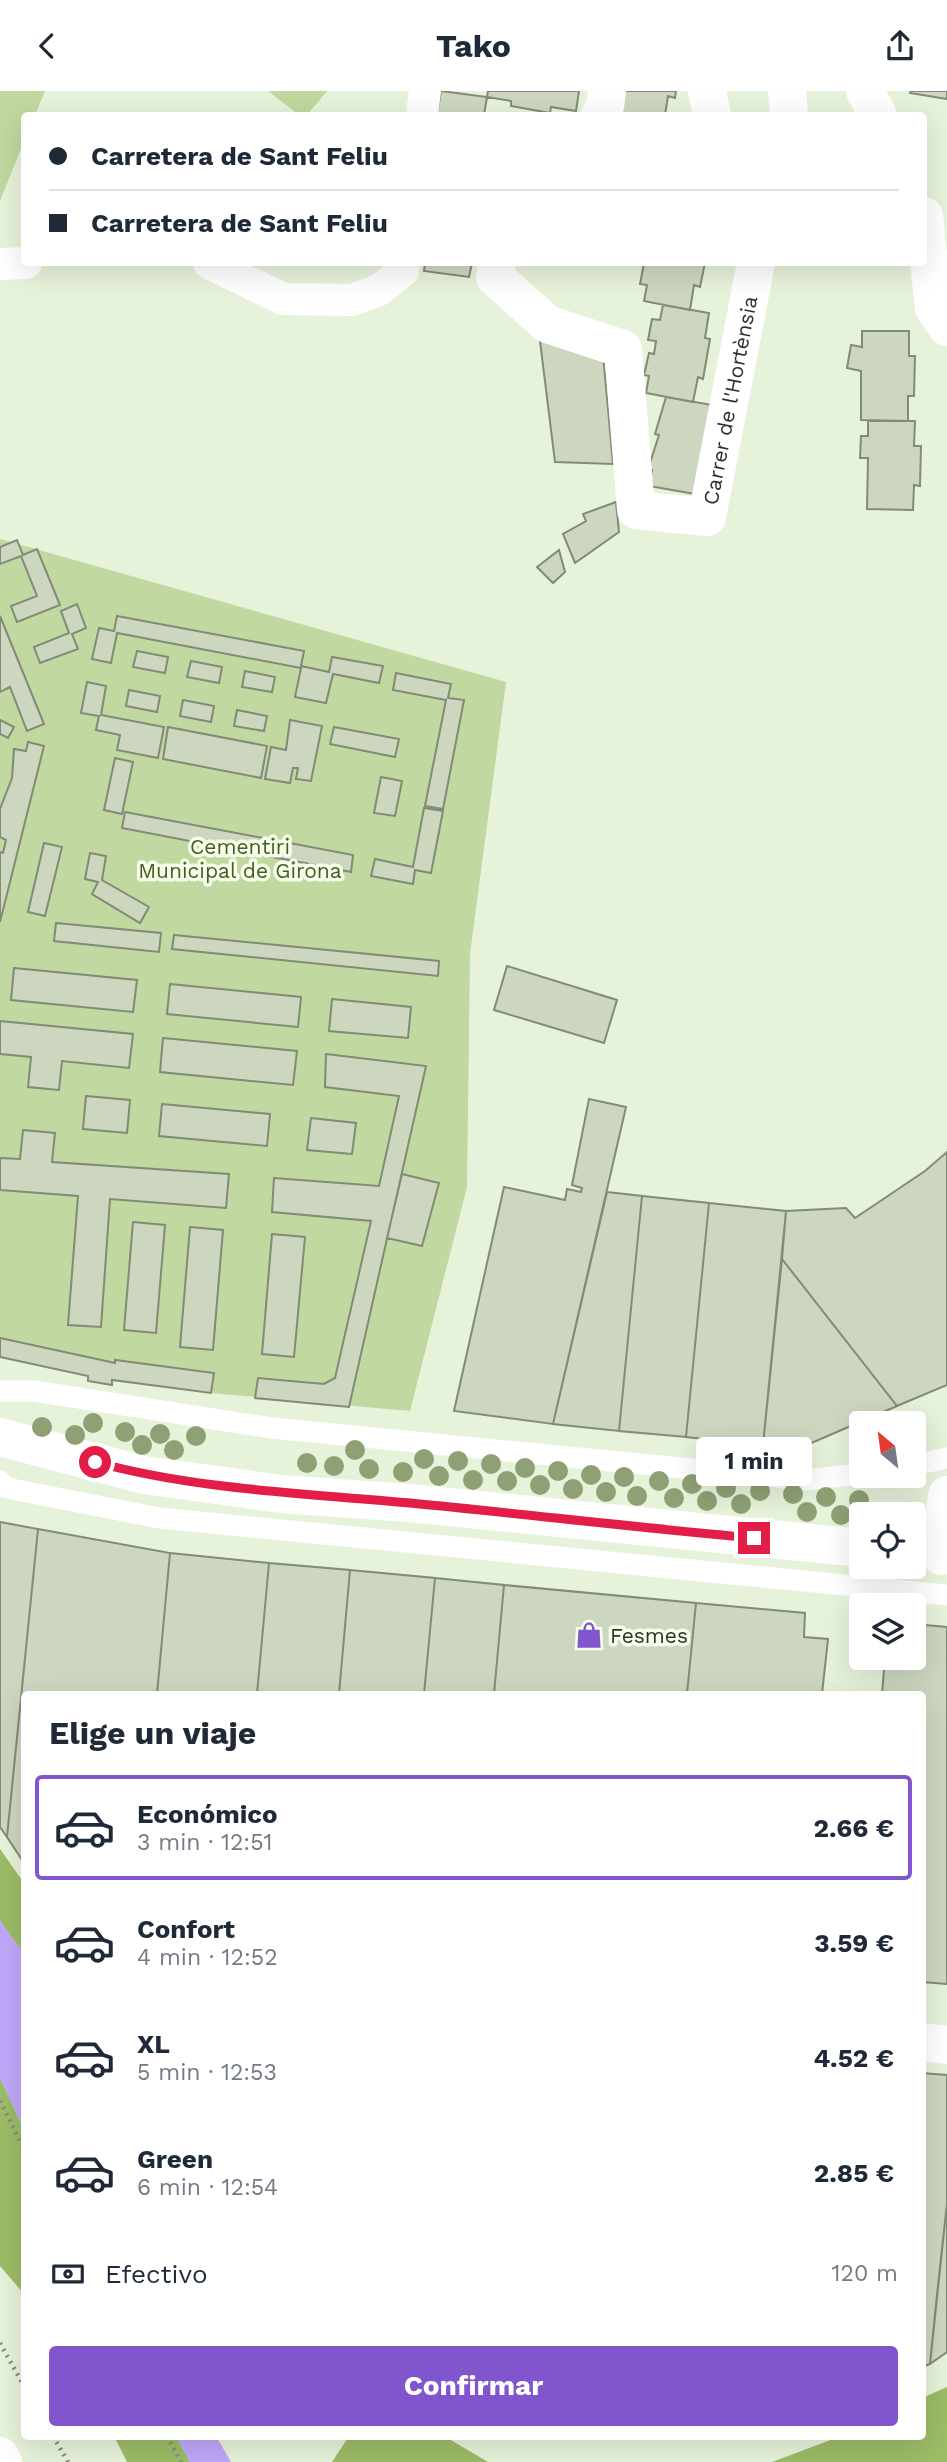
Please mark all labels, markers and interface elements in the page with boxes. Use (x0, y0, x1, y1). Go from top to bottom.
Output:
icon: back (28, 27, 66, 65)
text: Tako (436, 27, 511, 65)
icon: share (881, 27, 919, 65)
text: Carretera de Sant Feliu (91, 141, 388, 171)
text: Carretera de Sant Feliu (91, 208, 388, 238)
street label: Carrer de l'Hortènsia (697, 294, 762, 507)
park label: Cementiri Municipal de Girona (138, 834, 342, 883)
north arrow (849, 1411, 926, 1487)
map controls (849, 1411, 926, 1670)
callout: 1 min (696, 1437, 812, 1485)
route start (79, 1446, 111, 1478)
text: 1 min (724, 1448, 784, 1475)
button: locate (849, 1502, 926, 1579)
route end (738, 1522, 770, 1554)
button: layers (849, 1593, 926, 1670)
shop icon: Fesmes (574, 1620, 604, 1650)
place label: Fesmes (610, 1623, 688, 1648)
text: Elige un viaje (49, 1714, 256, 1752)
icon: car (53, 1796, 116, 1859)
text: Económico (137, 1799, 278, 1829)
text: 2.66 € (813, 1813, 894, 1843)
text: 3 min · 12:51 (137, 1829, 273, 1856)
icon: car (53, 1911, 116, 1974)
text: Confort (137, 1914, 235, 1944)
text: 3.59 € (814, 1928, 894, 1958)
text: 4 min · 12:52 (137, 1944, 278, 1971)
icon: car (53, 2026, 116, 2089)
text: XL (137, 2029, 170, 2059)
text: 4.52 € (813, 2043, 894, 2073)
text: 5 min · 12:53 (137, 2059, 277, 2086)
icon: car (53, 2141, 116, 2204)
text: Green (137, 2144, 213, 2174)
text: 2.85 € (814, 2158, 894, 2188)
text: 6 min · 12:54 (137, 2174, 278, 2201)
icon: cash (49, 2255, 87, 2293)
text: Efectivo (105, 2259, 208, 2289)
text: 120 m (832, 2260, 898, 2287)
button: Confirmar (49, 2346, 898, 2426)

